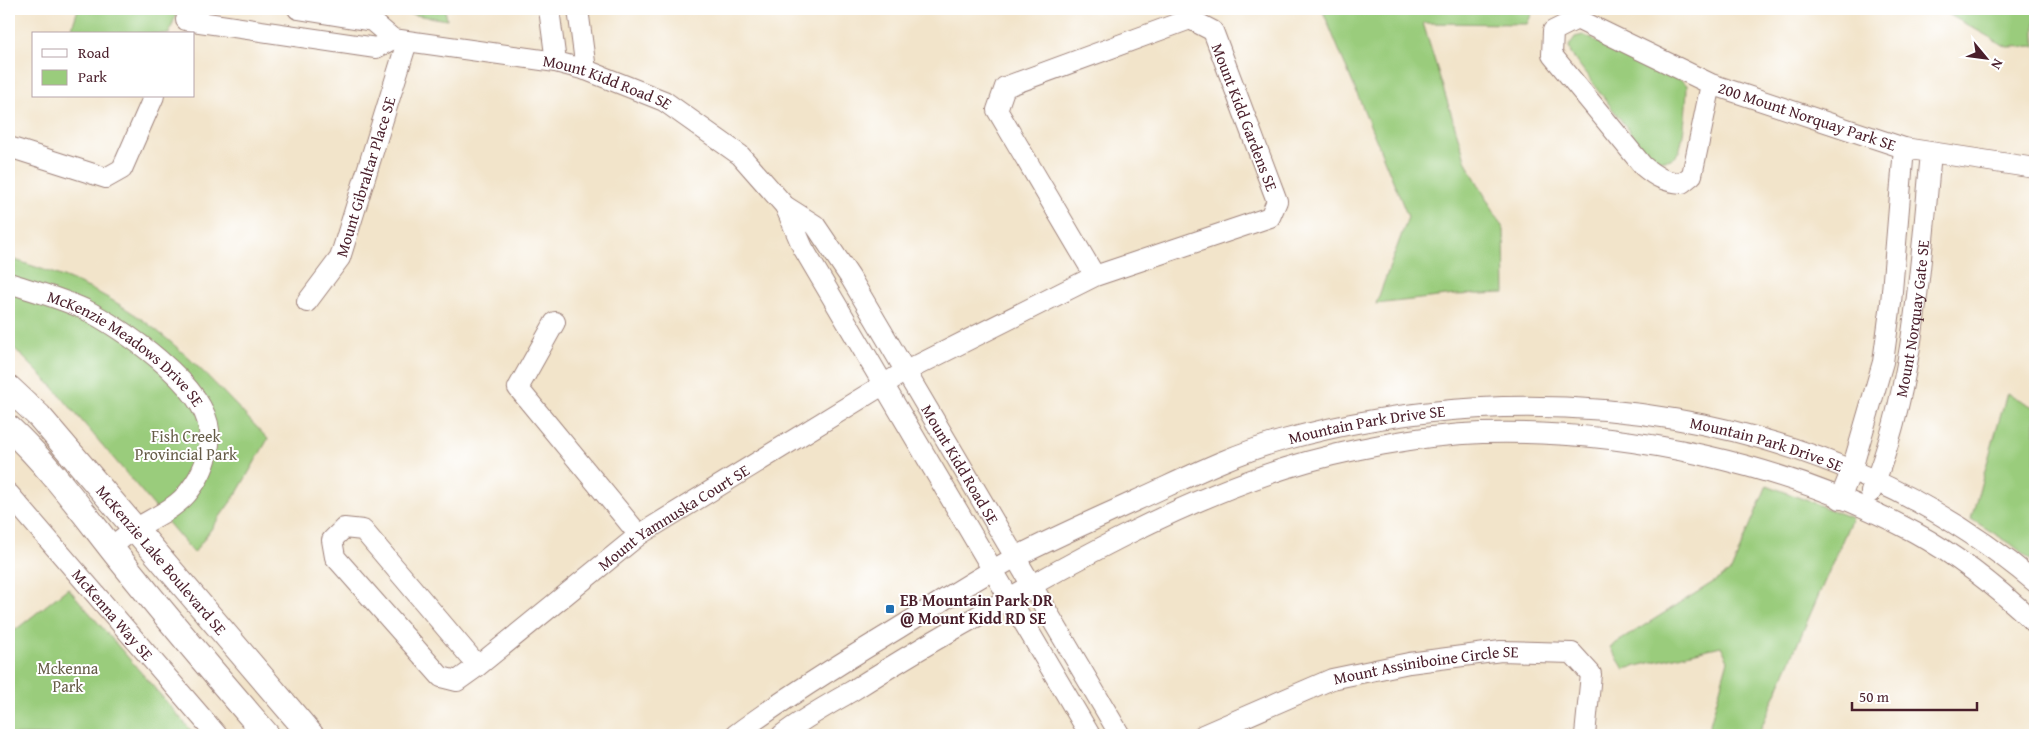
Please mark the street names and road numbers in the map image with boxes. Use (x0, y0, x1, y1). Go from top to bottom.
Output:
street label: Mount Kidd Gardens SE (1206, 39, 1284, 195)
street label: Mount Kidd Road SE (541, 48, 677, 115)
street label: 200 Mount Norquay Park SE (1715, 75, 1899, 157)
street label: Mount Gibraltar Place SE (329, 94, 401, 260)
street label: Mount Norquay Gate SE (1889, 239, 1935, 400)
street label: McKenzie Meadows Drive SE (44, 284, 210, 411)
street label: Mountain Park Drive SE (1286, 399, 1446, 450)
street label: Mount Kidd Road SE (916, 400, 1005, 529)
street label: Mountain Park Drive SE (1688, 410, 1847, 478)
street label: Mount Yamnuska Court SE (592, 458, 754, 576)
street label: McKenzie Lake Boulevard SE (91, 480, 233, 640)
street label: McKenna Way SE (66, 563, 159, 665)
street label: Mount Assiniboine Circle SE (1331, 639, 1519, 690)

